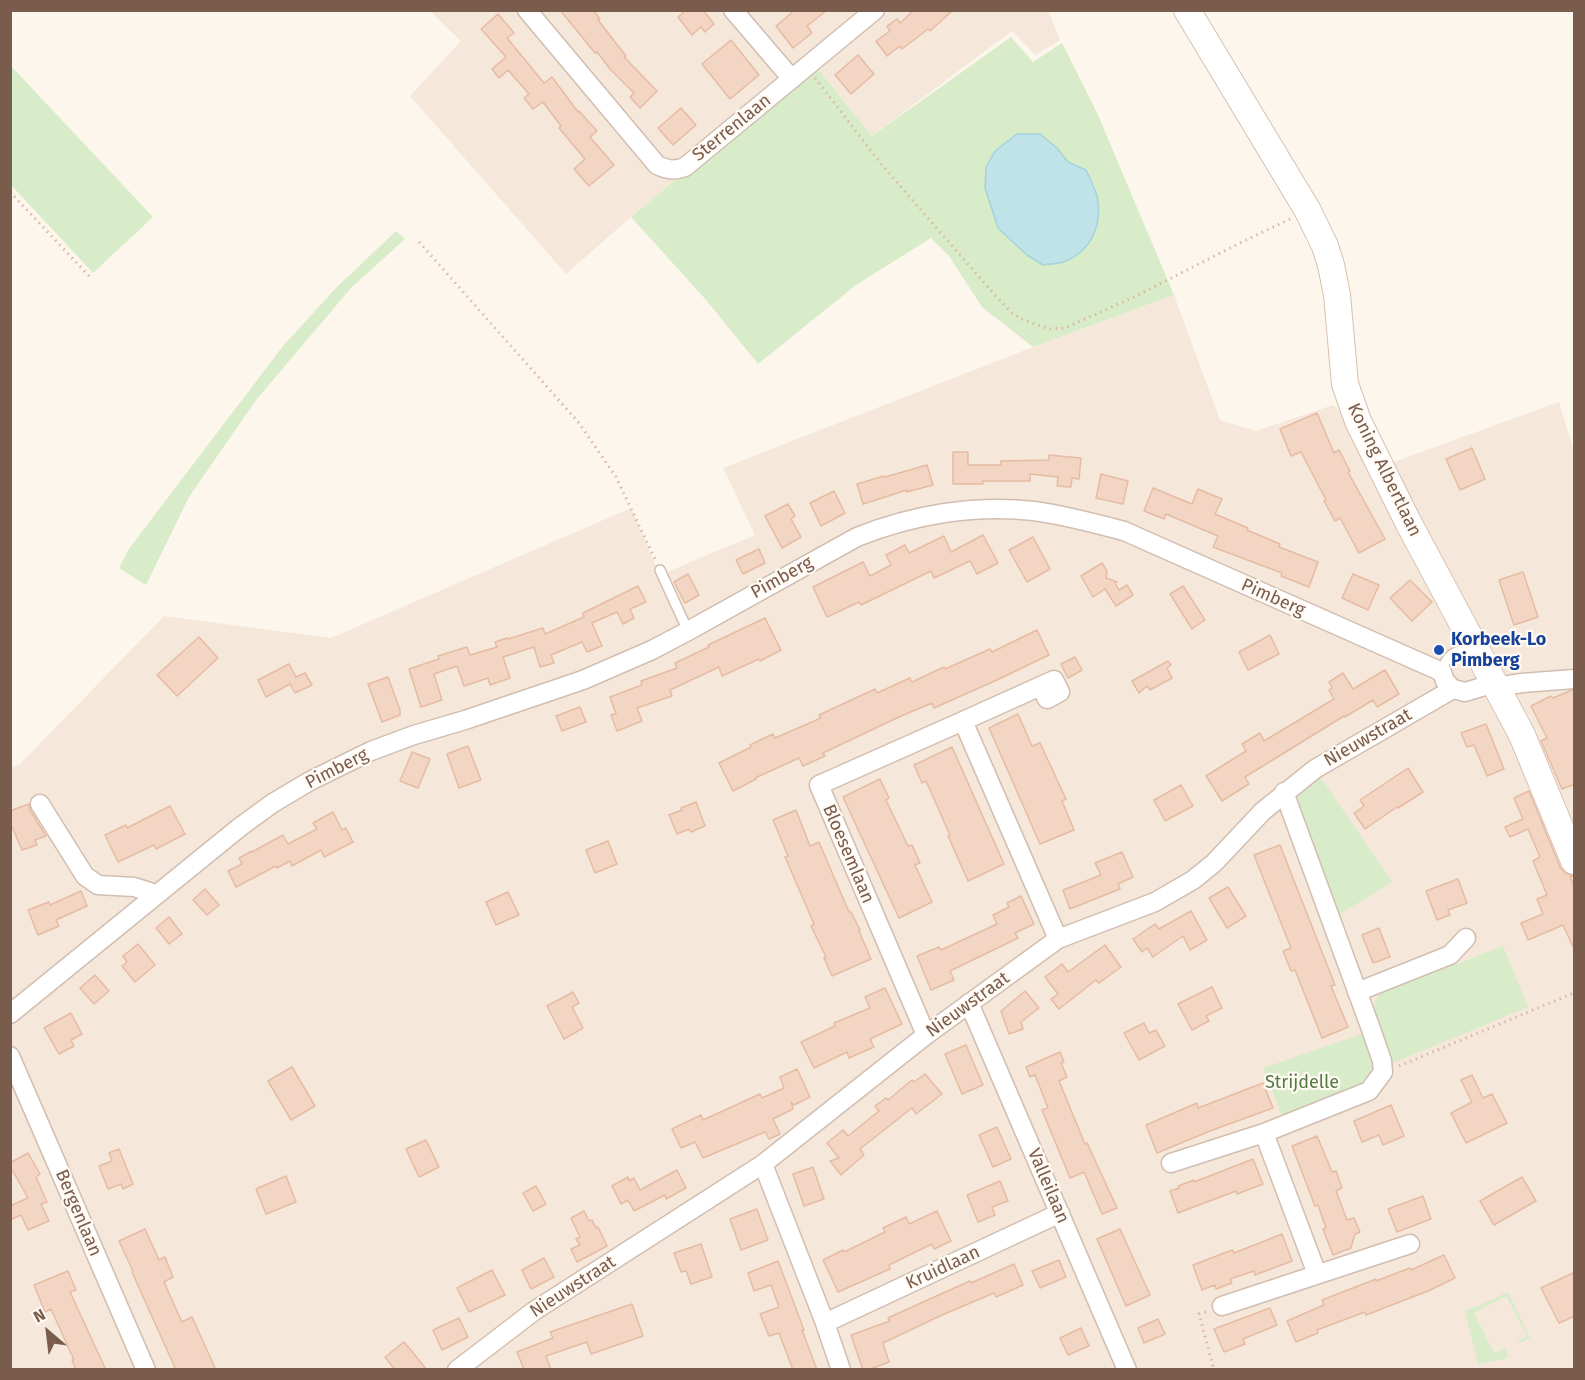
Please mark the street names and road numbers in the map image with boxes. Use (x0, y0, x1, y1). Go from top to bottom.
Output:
street label: Sterrenlaan (688, 90, 776, 166)
street label: Koning Albertlaan (1342, 400, 1426, 540)
street label: Pimberg (747, 552, 817, 604)
street label: Pimberg (1238, 574, 1308, 622)
street label: Nieuwstraat (1320, 704, 1416, 772)
street label: Pimberg (302, 744, 372, 794)
street label: Bloesemlaan (817, 801, 879, 907)
street label: Nieuwstraat (922, 968, 1014, 1042)
street label: Valleilaan (1023, 1145, 1073, 1227)
street label: Bergenlaan (50, 1166, 106, 1260)
street label: Kruidlaan (903, 1241, 983, 1295)
street label: Nieuwstraat (526, 1251, 620, 1323)

